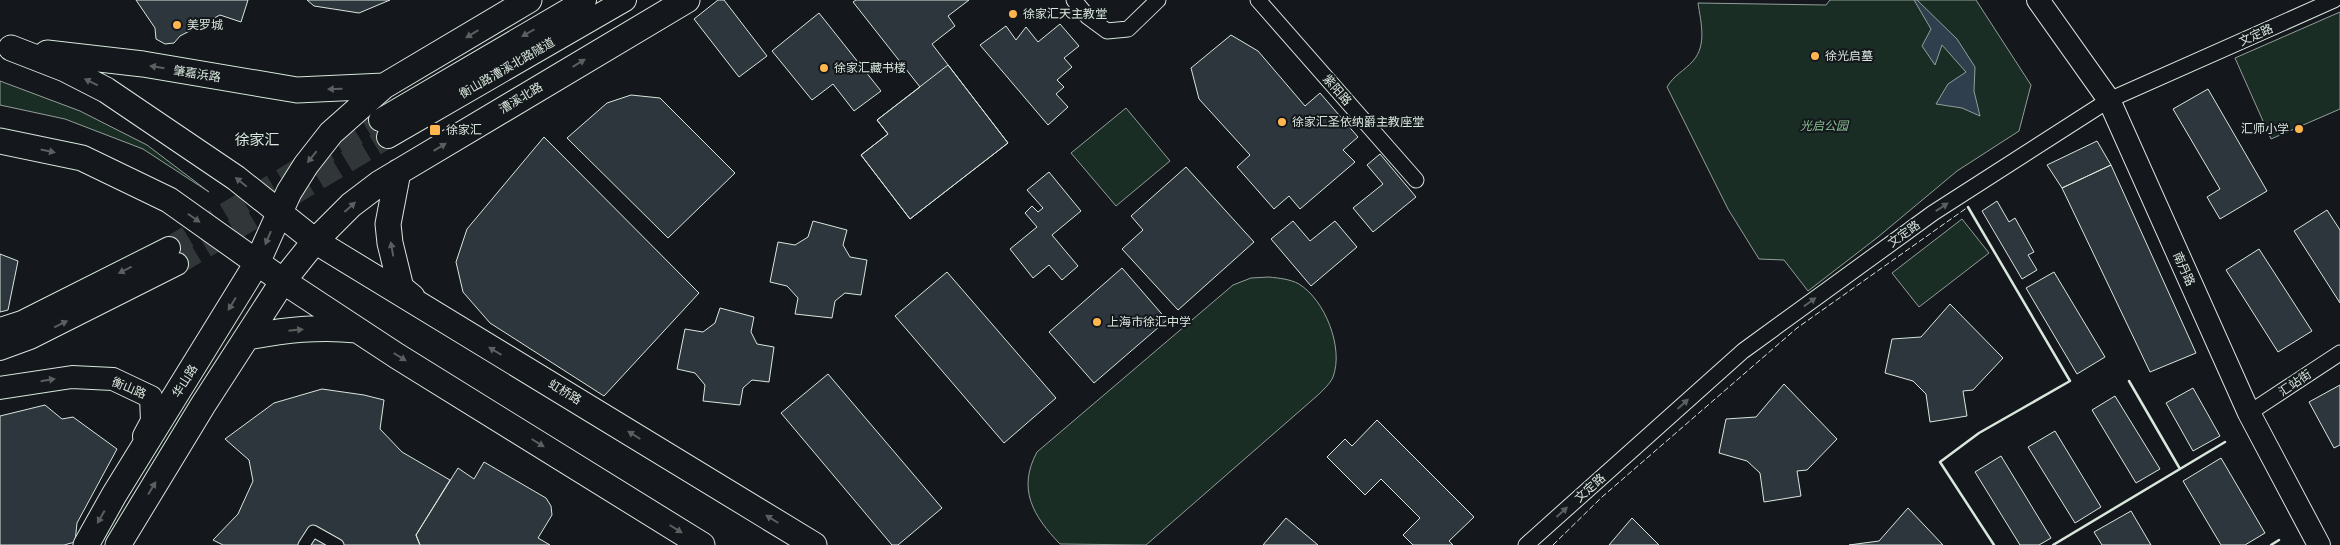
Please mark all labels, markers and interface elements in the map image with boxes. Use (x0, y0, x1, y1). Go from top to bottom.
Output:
place label: 徐家汇天主教堂 (1023, 6, 1107, 22)
marker: 徐家汇天主教堂 (1007, 8, 1019, 20)
place label: 美罗城 (187, 17, 223, 33)
marker: 美罗城 (171, 19, 183, 31)
street label: 文定路 (2236, 20, 2276, 50)
one-way arrow (465, 29, 478, 38)
one-way arrow (521, 29, 534, 38)
street label: 衡山路漕溪北路隧道 (457, 35, 557, 101)
place label: 徐光启墓 (1825, 48, 1873, 64)
marker: 徐光启墓 (1809, 50, 1821, 62)
one-way arrow (573, 59, 586, 68)
place label: 徐家汇藏书楼 (834, 60, 906, 76)
one-way arrow (149, 62, 165, 70)
street label: 肇嘉浜路 (172, 62, 222, 86)
marker: 徐家汇藏书楼 (818, 62, 830, 74)
street label: 紫阳路 (1319, 71, 1355, 109)
one-way arrow (84, 78, 98, 86)
street label: 漕溪北路 (497, 79, 545, 117)
one-way arrow (327, 86, 343, 94)
place label: 徐家汇圣依纳爵主教座堂 (1292, 114, 1424, 130)
marker: 徐家汇圣依纳爵主教座堂 (1276, 116, 1288, 128)
park label: 光启公园 (1800, 118, 1850, 134)
place label: 汇师小学 (2241, 121, 2289, 137)
place label: 徐家汇 (446, 122, 482, 138)
marker: 徐家汇 (428, 123, 442, 137)
marker: 汇师小学 (2293, 123, 2305, 135)
district label: 徐家汇 (234, 129, 280, 150)
one-way arrow (434, 143, 447, 152)
one-way arrow (40, 147, 56, 155)
one-way arrow (306, 150, 317, 163)
one-way arrow (234, 177, 247, 188)
one-way arrow (343, 201, 355, 213)
one-way arrow (1935, 203, 1948, 212)
one-way arrow (187, 213, 201, 223)
street label: 文定路 (1885, 217, 1923, 251)
one-way arrow (263, 231, 271, 245)
one-way arrow (387, 241, 395, 257)
street label: 南丹路 (2169, 249, 2199, 289)
one-way arrow (118, 266, 132, 274)
one-way arrow (1803, 297, 1817, 307)
one-way arrow (227, 298, 236, 311)
place label: 上海市徐汇中学 (1107, 314, 1191, 330)
marker: 上海市徐汇中学 (1091, 316, 1103, 328)
one-way arrow (54, 319, 68, 327)
one-way arrow (288, 325, 304, 333)
one-way arrow (488, 346, 501, 355)
one-way arrow (393, 353, 406, 362)
street label: 华山路 (169, 361, 201, 401)
street label: 汇站街 (2276, 366, 2314, 400)
street label: 衡山路 (109, 374, 149, 402)
one-way arrow (41, 376, 57, 384)
street label: 虹桥路 (545, 376, 585, 408)
one-way arrow (1677, 398, 1689, 410)
one-way arrow (627, 430, 640, 439)
one-way arrow (531, 438, 544, 448)
street label: 文定路 (1571, 470, 1609, 506)
one-way arrow (147, 481, 156, 495)
one-way arrow (1556, 506, 1568, 518)
one-way arrow (97, 511, 106, 524)
one-way arrow (766, 515, 779, 524)
one-way arrow (669, 524, 682, 533)

